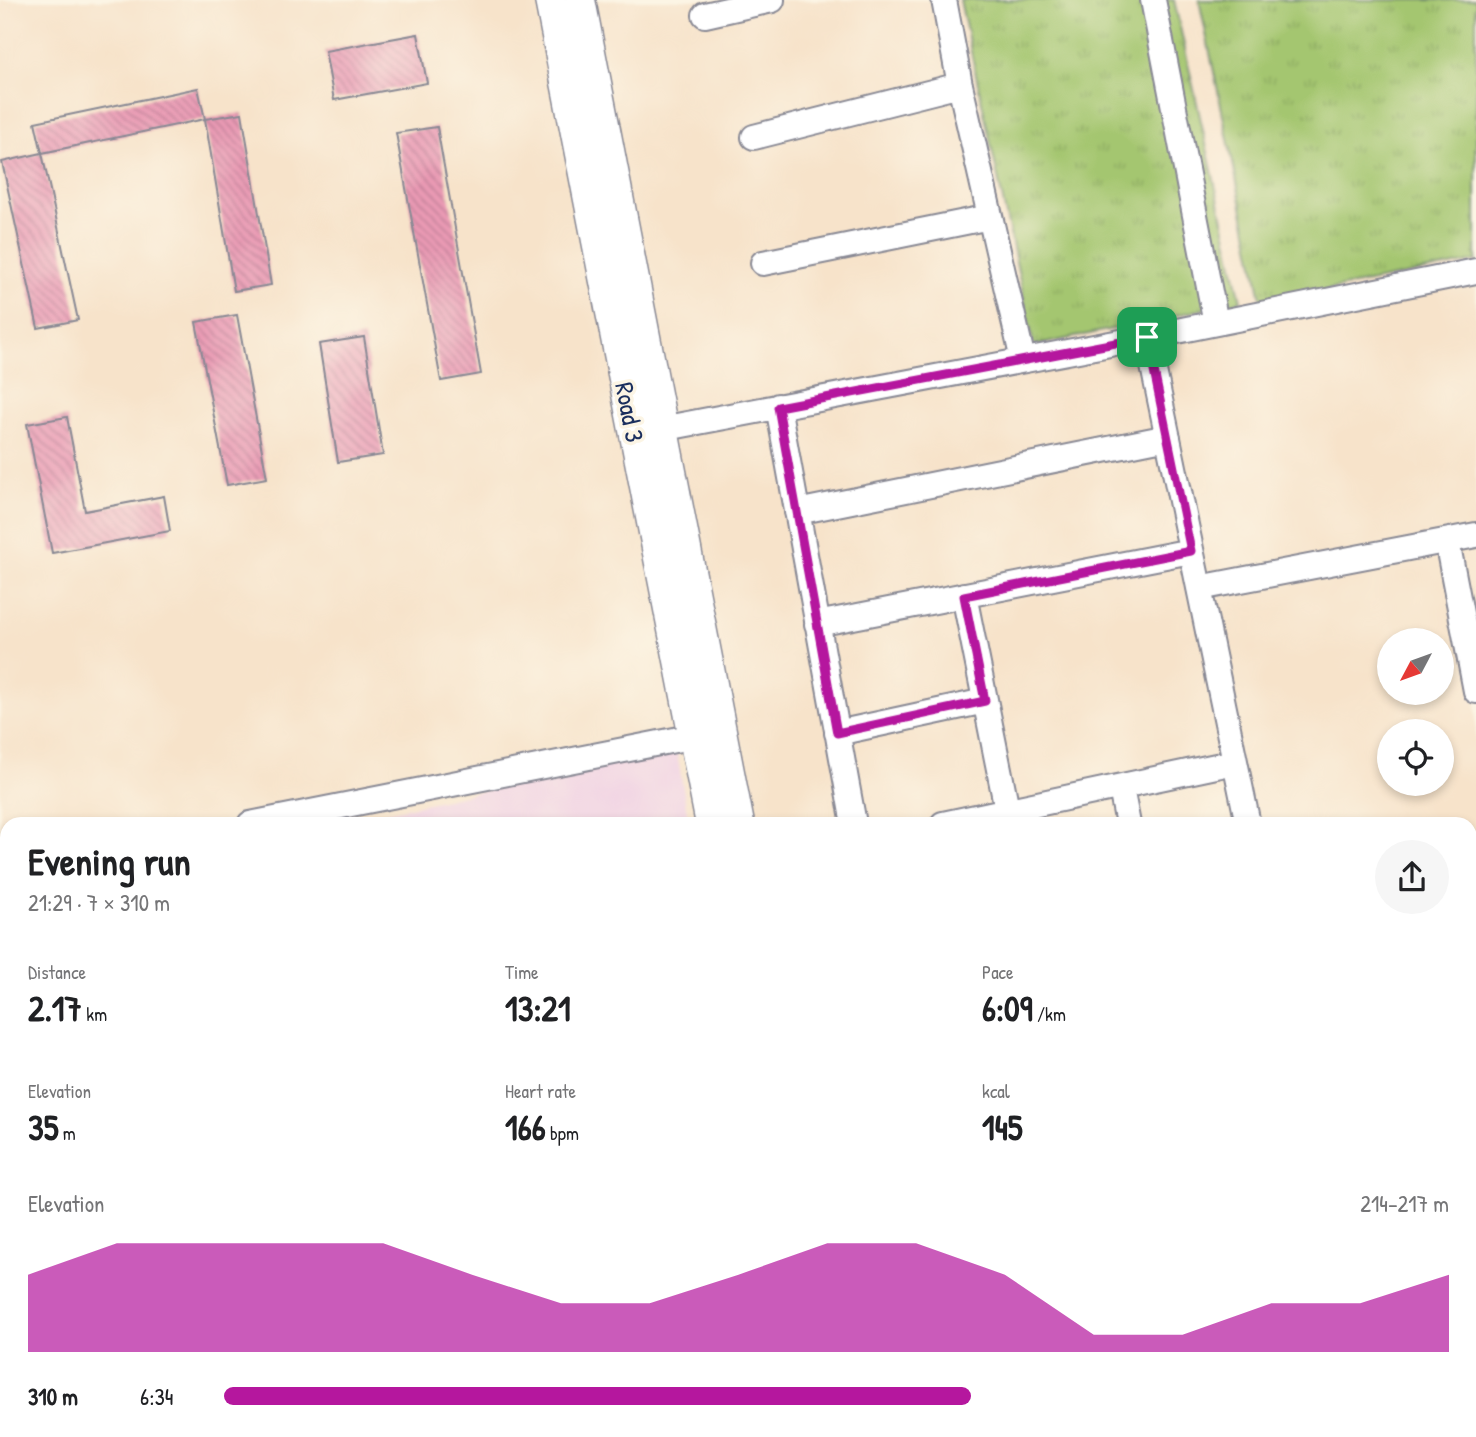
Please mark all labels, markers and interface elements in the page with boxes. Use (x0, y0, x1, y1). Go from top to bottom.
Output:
pin (1117, 307, 1177, 367)
icon: arrive (1128, 318, 1166, 356)
street label: Road 3 (607, 379, 653, 445)
north arrow (1377, 628, 1454, 705)
map controls (1377, 628, 1454, 796)
button: locate (1377, 719, 1454, 796)
text: Evening run (28, 835, 191, 887)
button: share (1375, 840, 1449, 914)
text: 21:29 · 7 × 310 m (28, 887, 170, 918)
text: Distance (28, 959, 86, 985)
text: Time (505, 959, 539, 985)
text: Pace (982, 959, 1014, 985)
text: 2.17 (28, 985, 82, 1032)
text: 13:21 (505, 985, 571, 1032)
text: 6:09 (982, 985, 1033, 1032)
text: km (82, 1001, 107, 1027)
text: /km (1033, 1001, 1066, 1027)
text: Elevation (28, 1078, 91, 1104)
text: Heart rate (505, 1078, 576, 1104)
text: kcal (982, 1078, 1010, 1104)
text: 35 (28, 1104, 59, 1151)
text: 166 (505, 1104, 546, 1151)
text: 145 (982, 1104, 1023, 1151)
text: m (59, 1120, 76, 1146)
text: bpm (546, 1120, 579, 1146)
text: Elevation (28, 1188, 104, 1219)
text: 214–217 m (1360, 1188, 1449, 1219)
text: 310 m (28, 1381, 78, 1412)
text: 6:34 (140, 1381, 173, 1412)

